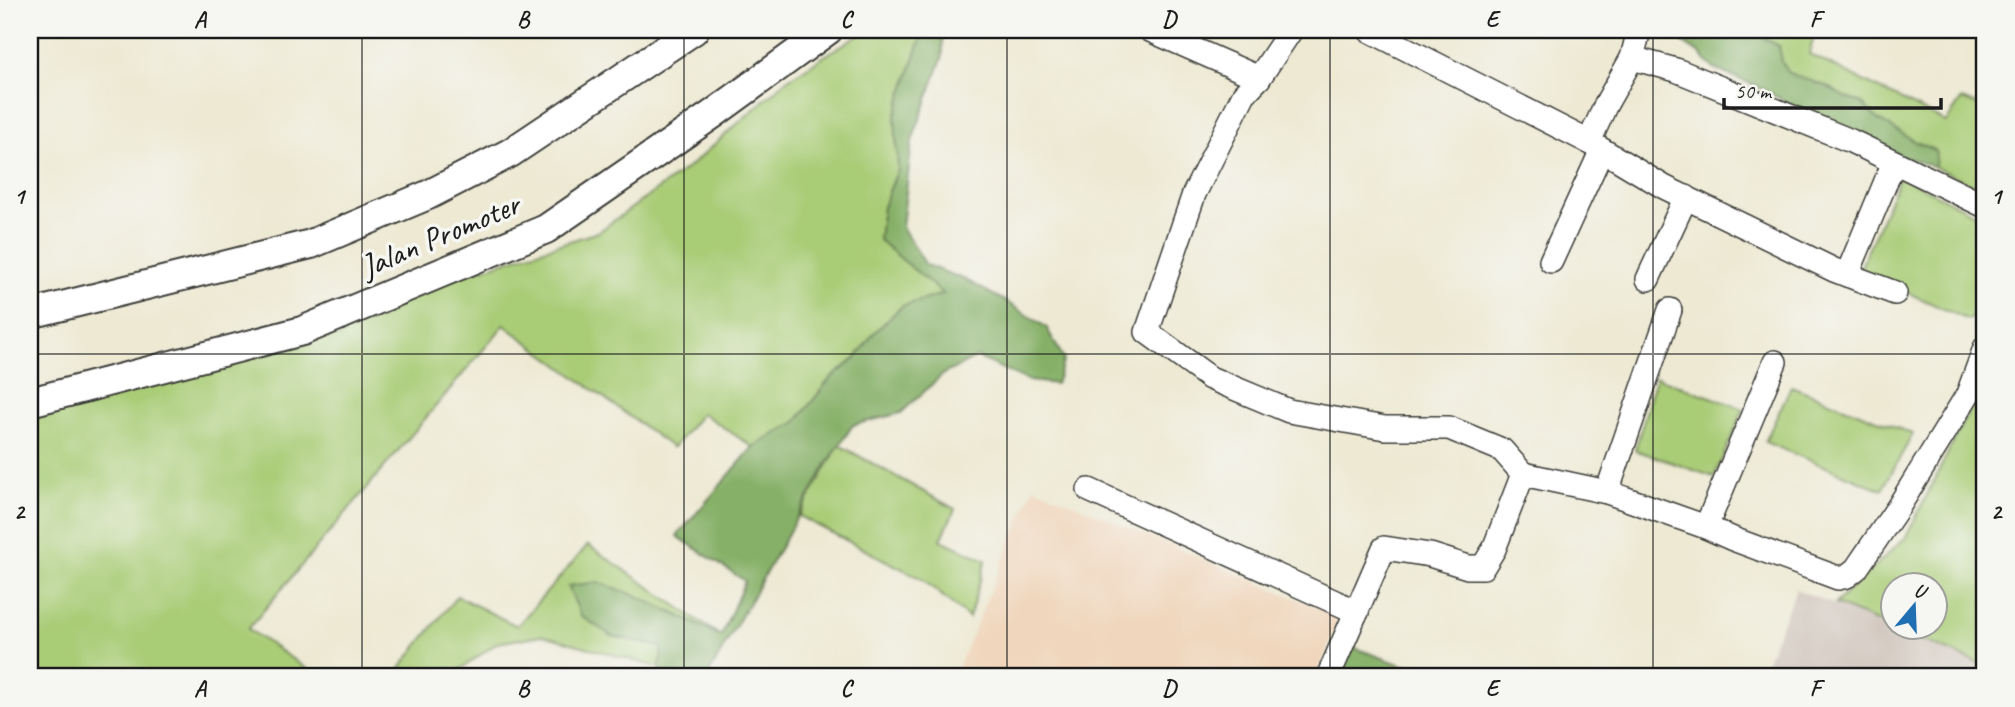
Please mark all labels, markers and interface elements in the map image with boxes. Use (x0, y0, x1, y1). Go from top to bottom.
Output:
text: A (194, 5, 208, 34)
text: B (517, 5, 531, 34)
text: C (841, 5, 855, 34)
text: D (1162, 5, 1178, 34)
text: E (1486, 5, 1502, 34)
text: F (1810, 5, 1826, 34)
scale bar (1724, 66, 1941, 110)
text: 50 m (1735, 78, 1773, 104)
street label: Jalan Promoter (352, 181, 529, 288)
text: 1 (14, 182, 27, 211)
text: 1 (1991, 182, 2004, 211)
text: 2 (14, 497, 27, 526)
text: 2 (1991, 497, 2004, 526)
north arrow (1878, 570, 1948, 640)
text: U (1911, 578, 1931, 605)
text: A (194, 674, 208, 703)
text: B (517, 674, 531, 703)
text: C (841, 674, 855, 703)
text: D (1162, 674, 1178, 703)
text: E (1486, 674, 1502, 703)
text: F (1810, 674, 1826, 703)

